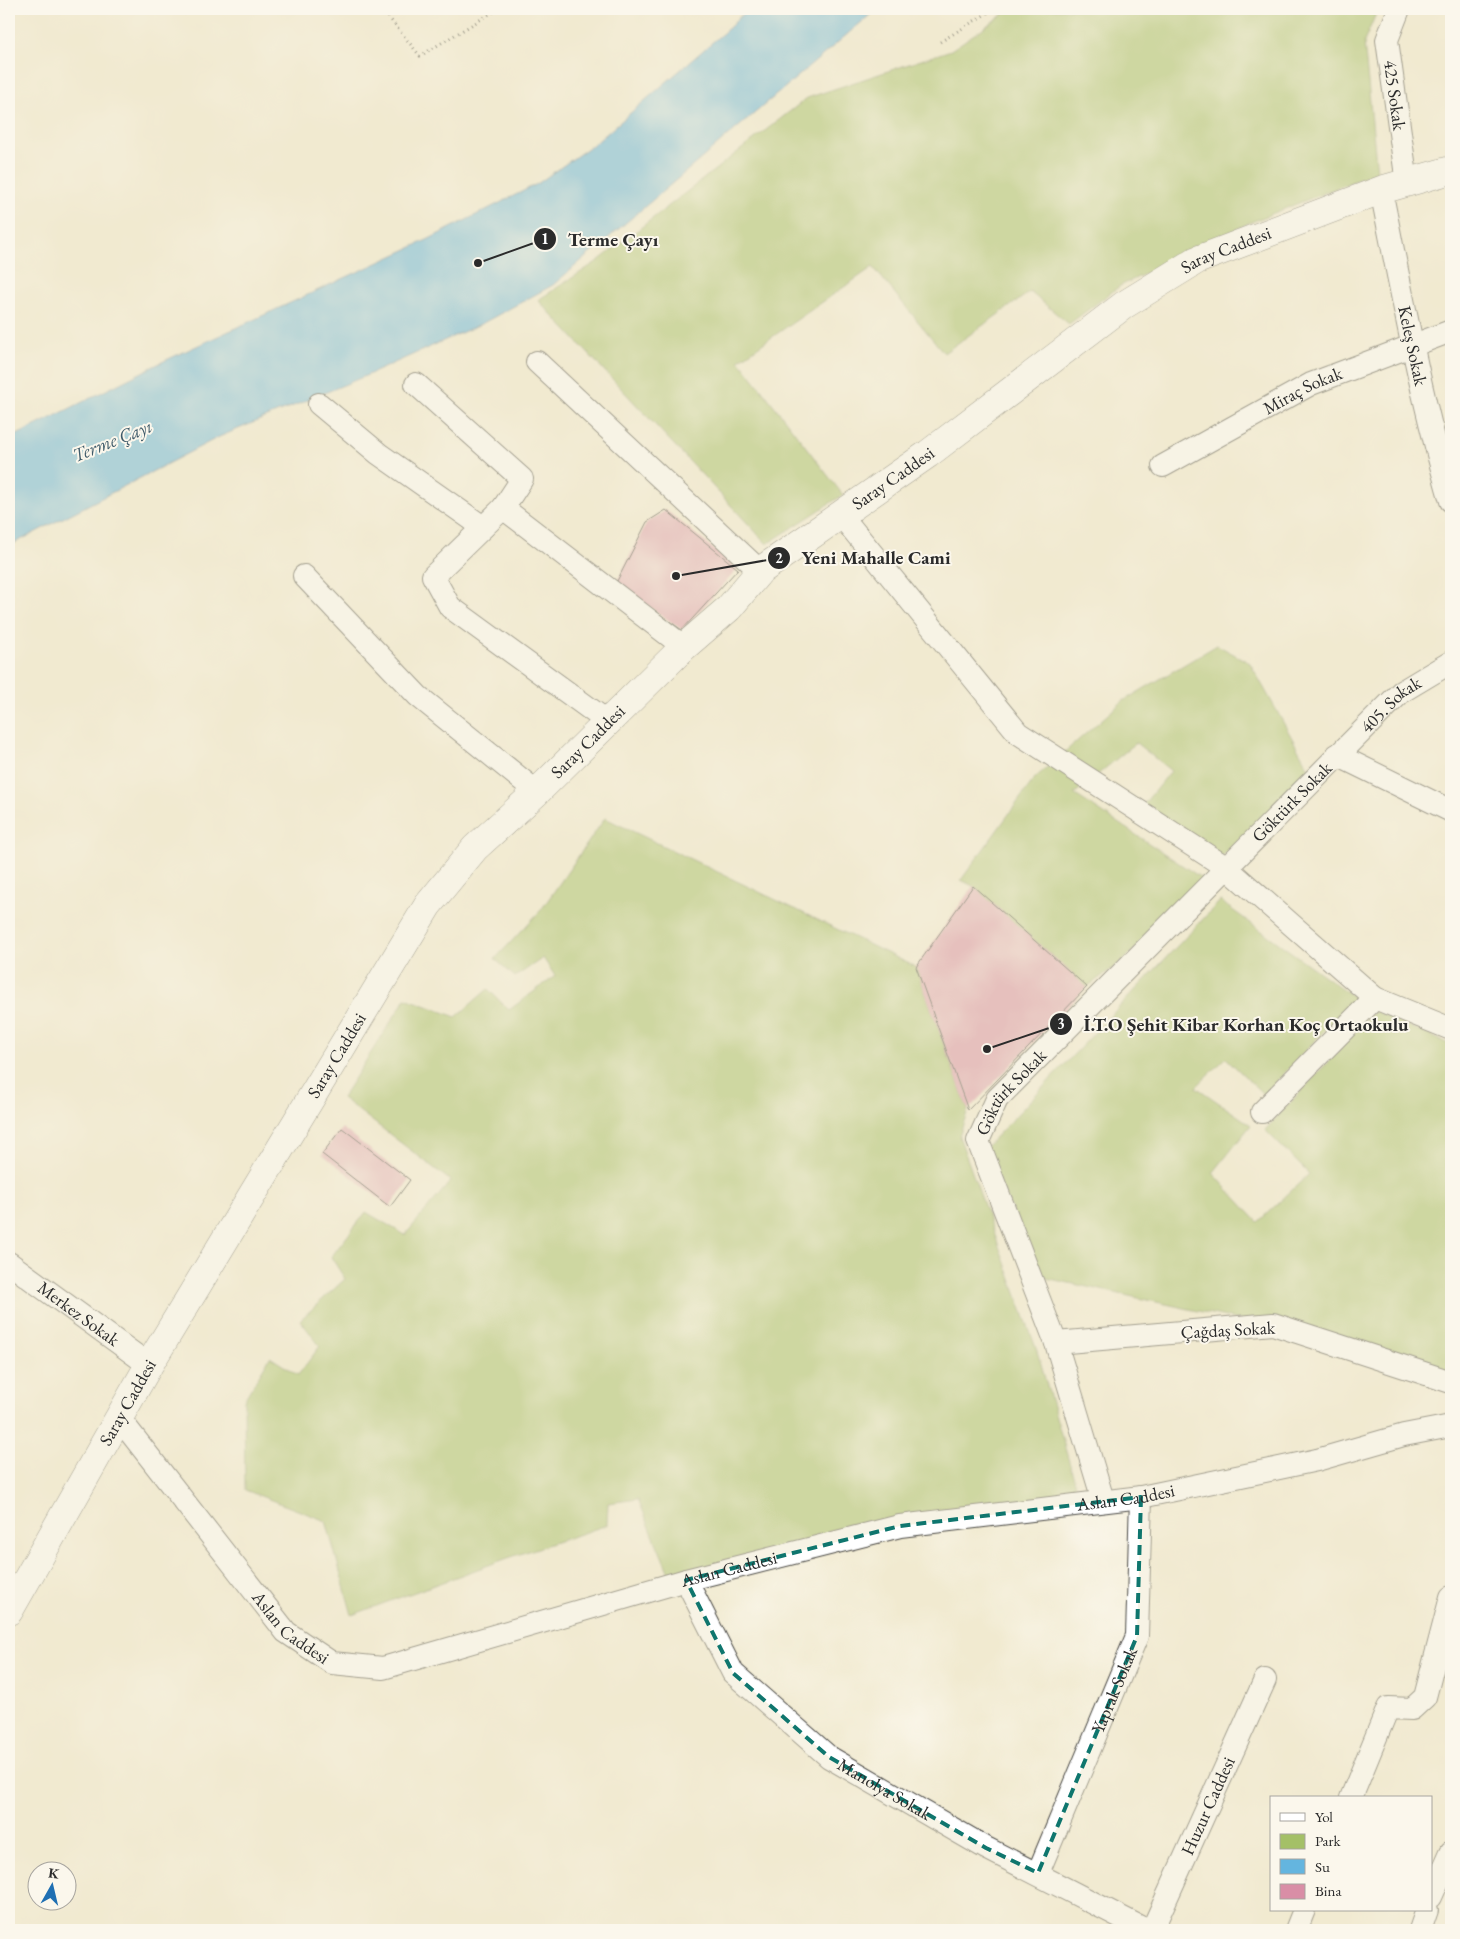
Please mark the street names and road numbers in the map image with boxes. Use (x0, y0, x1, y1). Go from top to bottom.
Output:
street label: 425 Sokak (1379, 59, 1412, 132)
street label: Saray Caddesi (1176, 221, 1275, 278)
street label: Keleş Sokak (1393, 304, 1433, 388)
street label: Miraç Sokak (1259, 361, 1346, 419)
street label: Saray Caddesi (847, 441, 939, 515)
street label: 405. Sokak (1355, 670, 1425, 738)
street label: Saray Caddesi (545, 699, 630, 783)
street label: Göktürk Sokak (1246, 756, 1337, 847)
street label: Saray Caddesi (302, 1008, 371, 1102)
street label: Göktürk Sokak (970, 1043, 1052, 1139)
street label: Merkez Sokak (33, 1276, 125, 1351)
street label: Çağdaş Sokak (1180, 1316, 1276, 1343)
street label: Saray Caddesi (94, 1354, 161, 1449)
street label: Aslan Caddesi (1075, 1478, 1177, 1516)
street label: Aslan Caddesi (677, 1545, 780, 1592)
street label: Aslan Caddesi (247, 1585, 334, 1669)
street label: Yaprak Sokak (1086, 1643, 1142, 1737)
street label: Manolya Sokak (834, 1752, 937, 1825)
street label: Huzur Caddesi (1175, 1753, 1240, 1859)

